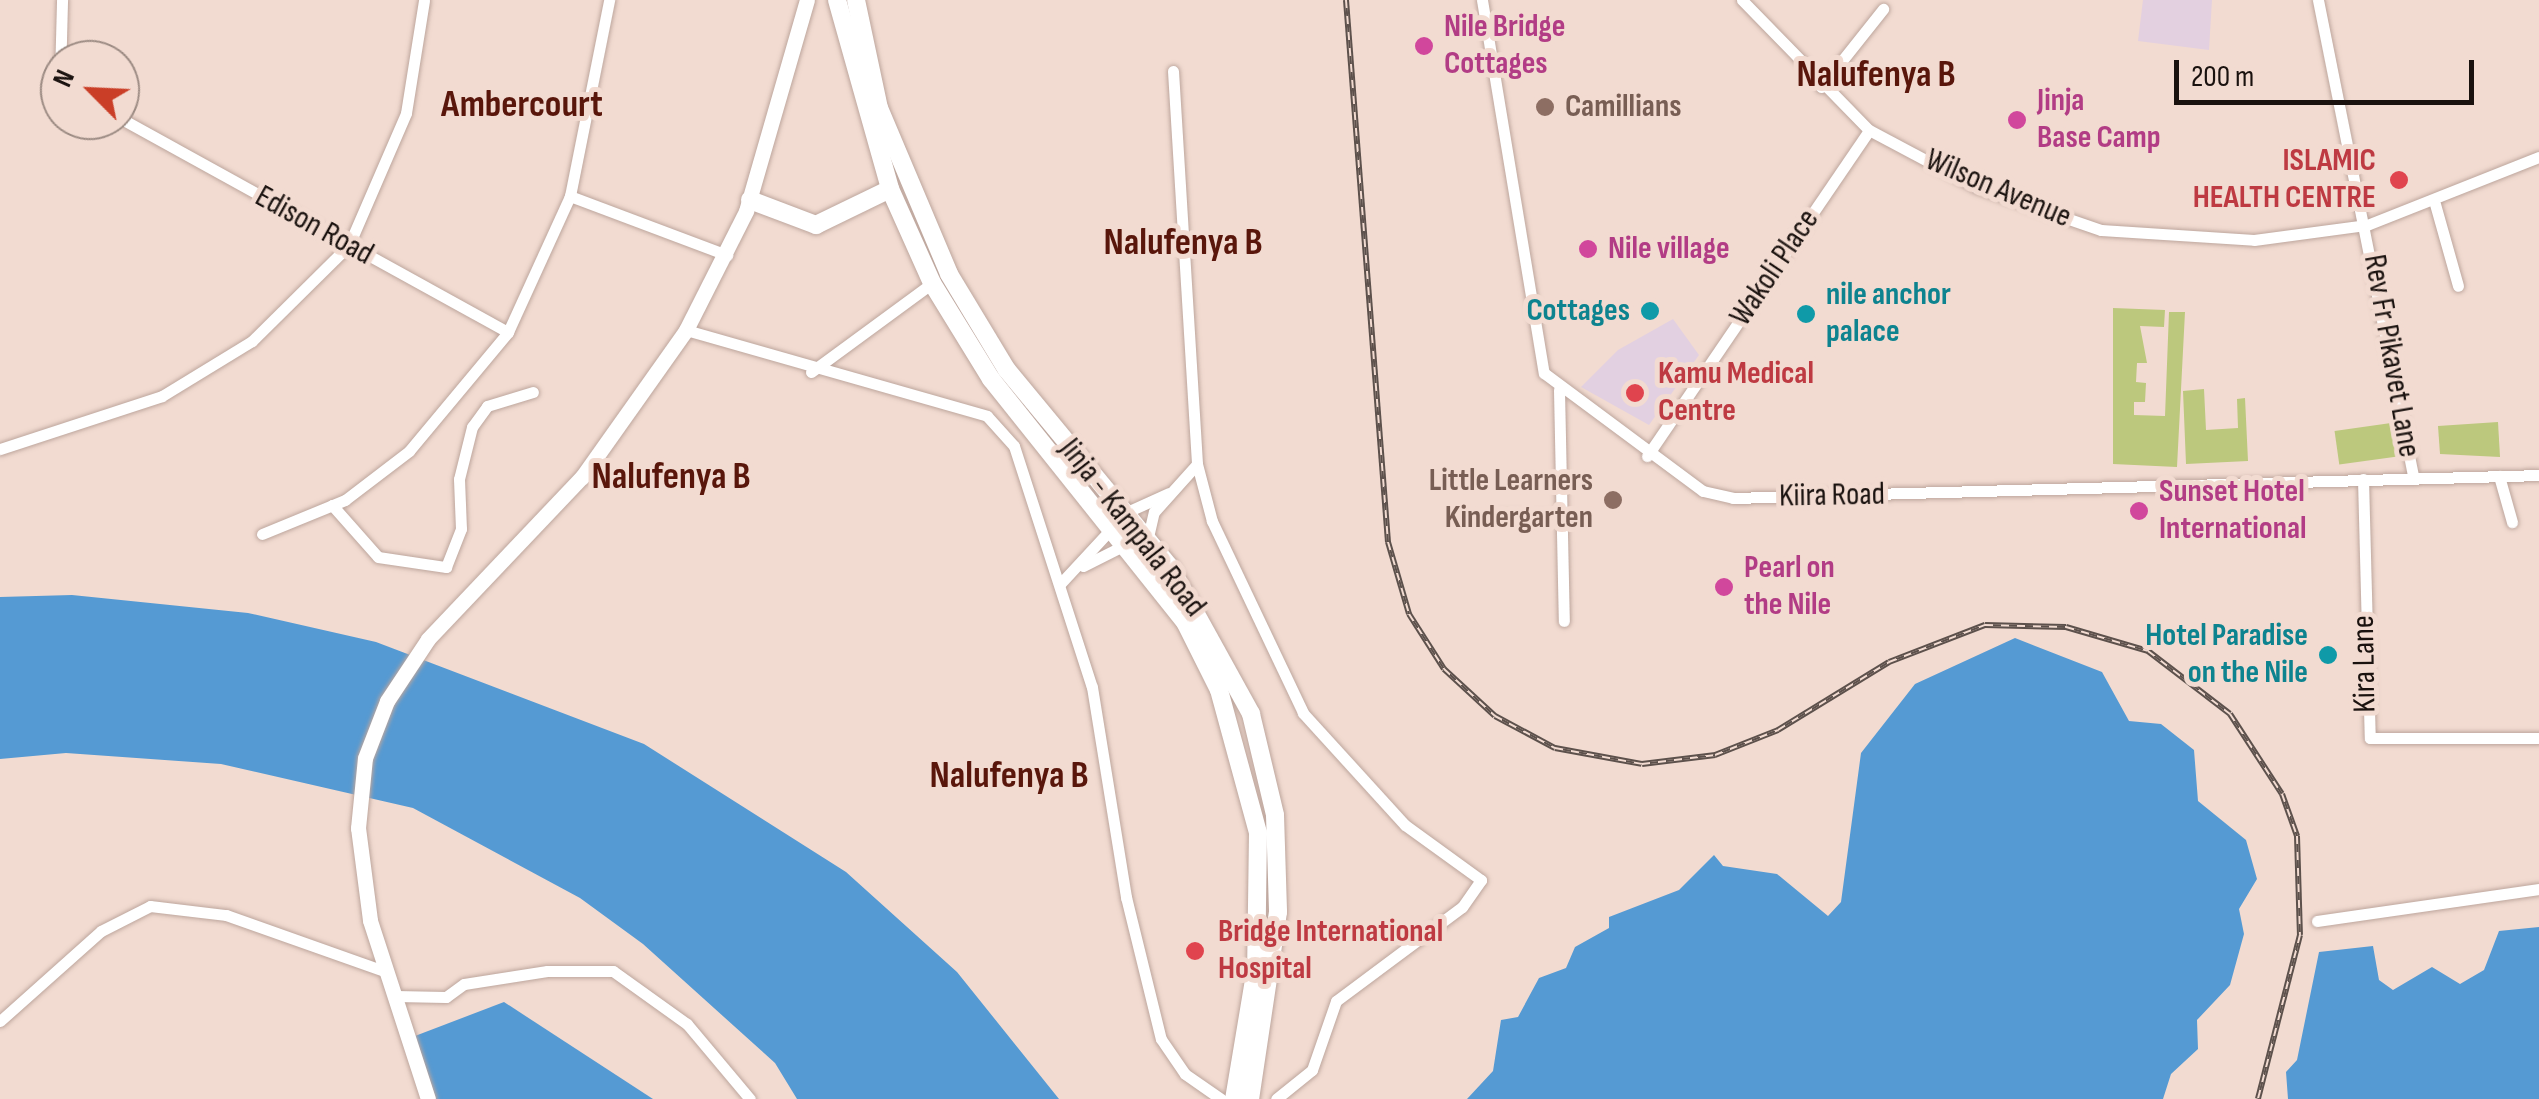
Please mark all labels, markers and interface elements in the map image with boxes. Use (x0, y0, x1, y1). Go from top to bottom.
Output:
place label: Nile Bridge Cottages (1444, 9, 1565, 84)
marker: Nile Bridge Cottages (1413, 35, 1435, 57)
north arrow (40, 40, 140, 140)
scale bar (2179, 40, 2479, 102)
district label: Nalufenya B (1796, 52, 1956, 98)
text: 200 m (2191, 59, 2254, 95)
text: N (46, 65, 82, 92)
district label: Ambercourt (441, 82, 603, 128)
place label: Jinja Base Camp (2037, 83, 2161, 158)
place label: Camillians (1565, 88, 1681, 126)
marker: Camillians (1534, 96, 1556, 118)
marker: Jinja Base Camp (2006, 109, 2028, 131)
street label: Wilson Avenue (1919, 141, 2077, 237)
place label: ISLAMIC HEALTH CENTRE (2193, 143, 2376, 218)
marker: ISLAMIC HEALTH CENTRE (2386, 167, 2412, 193)
street label: Edison Road (248, 178, 380, 274)
street label: Wakoli Place (1722, 202, 1828, 334)
district label: Nalufenya B (1103, 220, 1263, 266)
place label: Nile village (1608, 230, 1730, 268)
marker: Nile village (1577, 238, 1599, 260)
street label: Rev Fr Pikavet Lane (2354, 252, 2428, 460)
place label: nile anchor palace (1826, 277, 1951, 352)
place label: Cottages (1526, 292, 1630, 330)
marker: Cottages (1639, 300, 1661, 322)
marker: nile anchor palace (1795, 303, 1817, 325)
place label: Kamu Medical Centre (1658, 356, 1814, 431)
marker: Kamu Medical Centre (1622, 380, 1648, 406)
street label: Jinja - Kampala Road (1051, 431, 1213, 625)
district label: Nalufenya B (591, 454, 751, 500)
place label: Little Learners Kindergarten (1429, 463, 1593, 538)
place label: Sunset Hotel International (2159, 474, 2307, 549)
street label: Kiira Road (1779, 476, 1885, 516)
marker: Little Learners Kindergarten (1602, 489, 1624, 511)
marker: Sunset Hotel International (2128, 500, 2150, 522)
place label: Pearl on the Nile (1744, 550, 1835, 625)
marker: Pearl on the Nile (1713, 576, 1735, 598)
street label: Kira Lane (2345, 615, 2385, 713)
place label: Hotel Paradise on the Nile (2145, 618, 2308, 693)
marker: Hotel Paradise on the Nile (2317, 644, 2339, 666)
district label: Nalufenya B (929, 753, 1089, 799)
place label: Bridge International Hospital (1218, 914, 1443, 989)
marker: Bridge International Hospital (1182, 938, 1208, 964)

